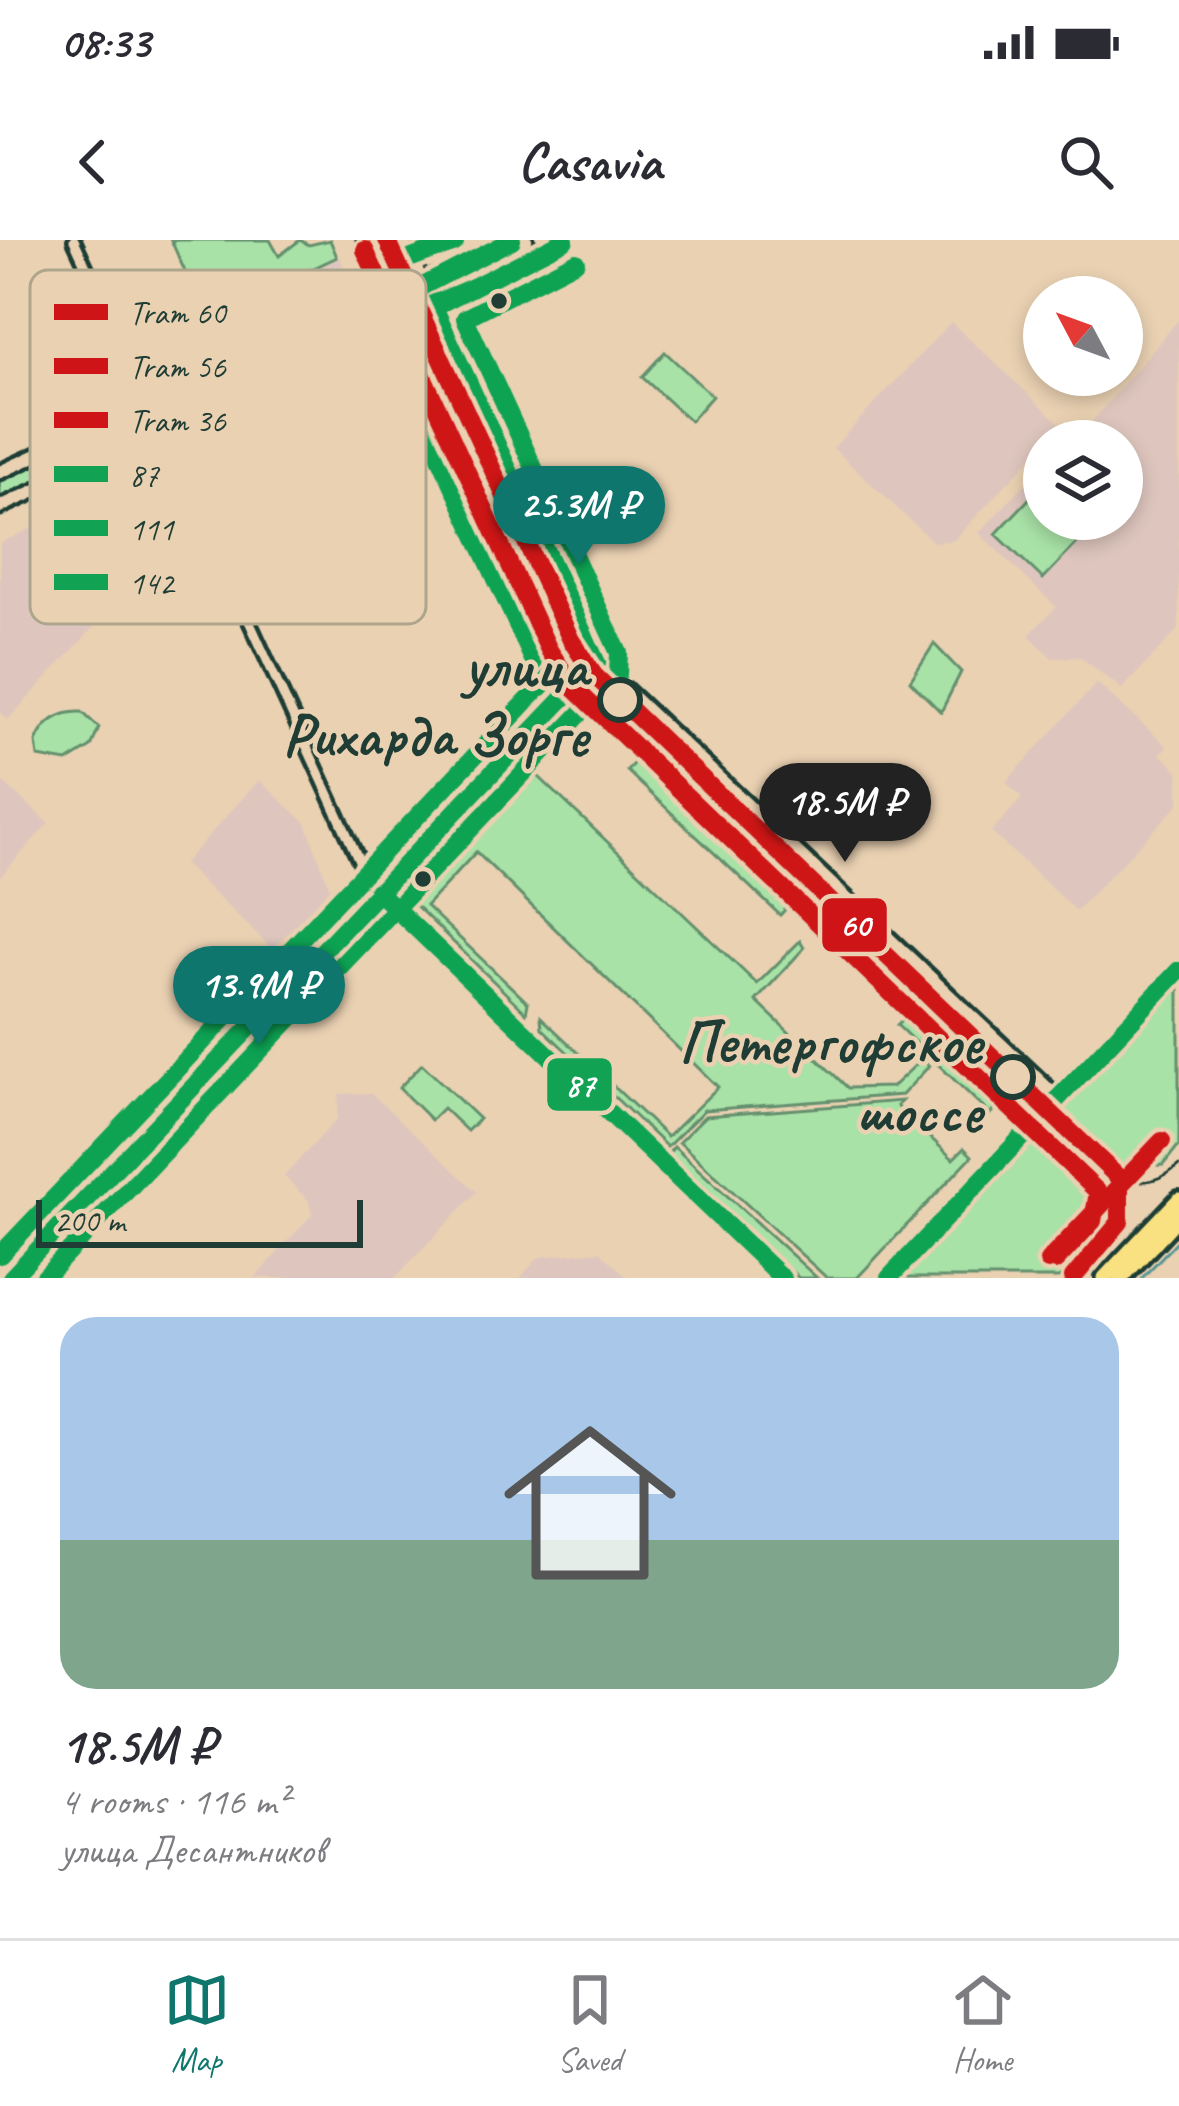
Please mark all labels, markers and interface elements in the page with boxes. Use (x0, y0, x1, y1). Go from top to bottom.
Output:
text: 08:33 (60, 14, 150, 71)
text: Casavia (518, 128, 661, 196)
icon: back (60, 129, 126, 195)
icon: search (1053, 129, 1119, 195)
legend (30, 270, 426, 624)
north arrow (1023, 276, 1143, 396)
map controls (1023, 276, 1143, 540)
unlabelled marker (488, 290, 510, 312)
text: Tram 60 (129, 292, 228, 334)
text: Tram 56 (129, 346, 227, 388)
text: Tram 36 (129, 400, 227, 442)
button: layers (1023, 420, 1143, 540)
text: 87 (129, 454, 161, 496)
pin: 25.3M ₽ (468, 466, 690, 568)
text: 25.3M ₽ (520, 480, 638, 529)
text: 111 (129, 508, 176, 550)
text: 142 (129, 562, 177, 604)
place label: улица Рихарда Зорге (282, 628, 593, 773)
marker: улица Рихарда Зорге (599, 679, 641, 721)
pin: 18.5M ₽ (734, 763, 956, 865)
text: 18.5M ₽ (786, 777, 904, 826)
unlabelled marker (412, 868, 434, 890)
line badge: 60 (820, 896, 889, 954)
text: 60 (840, 904, 873, 946)
pin: 13.9M ₽ (148, 946, 370, 1048)
text: 13.9M ₽ (200, 960, 318, 1009)
place label: Петергофское шоссе (679, 1004, 985, 1149)
line badge: 87 (545, 1056, 614, 1113)
marker: Петергофское шоссе (992, 1056, 1034, 1098)
text: 87 (565, 1064, 598, 1106)
scale bar (36, 1194, 363, 1247)
text: 200 m (54, 1200, 125, 1242)
icon: home (482, 1395, 698, 1611)
text: 18.5M ₽ (60, 1713, 214, 1777)
text: 4 rooms · 116 m² (60, 1777, 288, 1826)
text: улица Десантников (60, 1826, 325, 1875)
tab: Map (164, 1967, 230, 2081)
tab: Saved (557, 1967, 623, 2081)
tab: Home (950, 1967, 1016, 2081)

